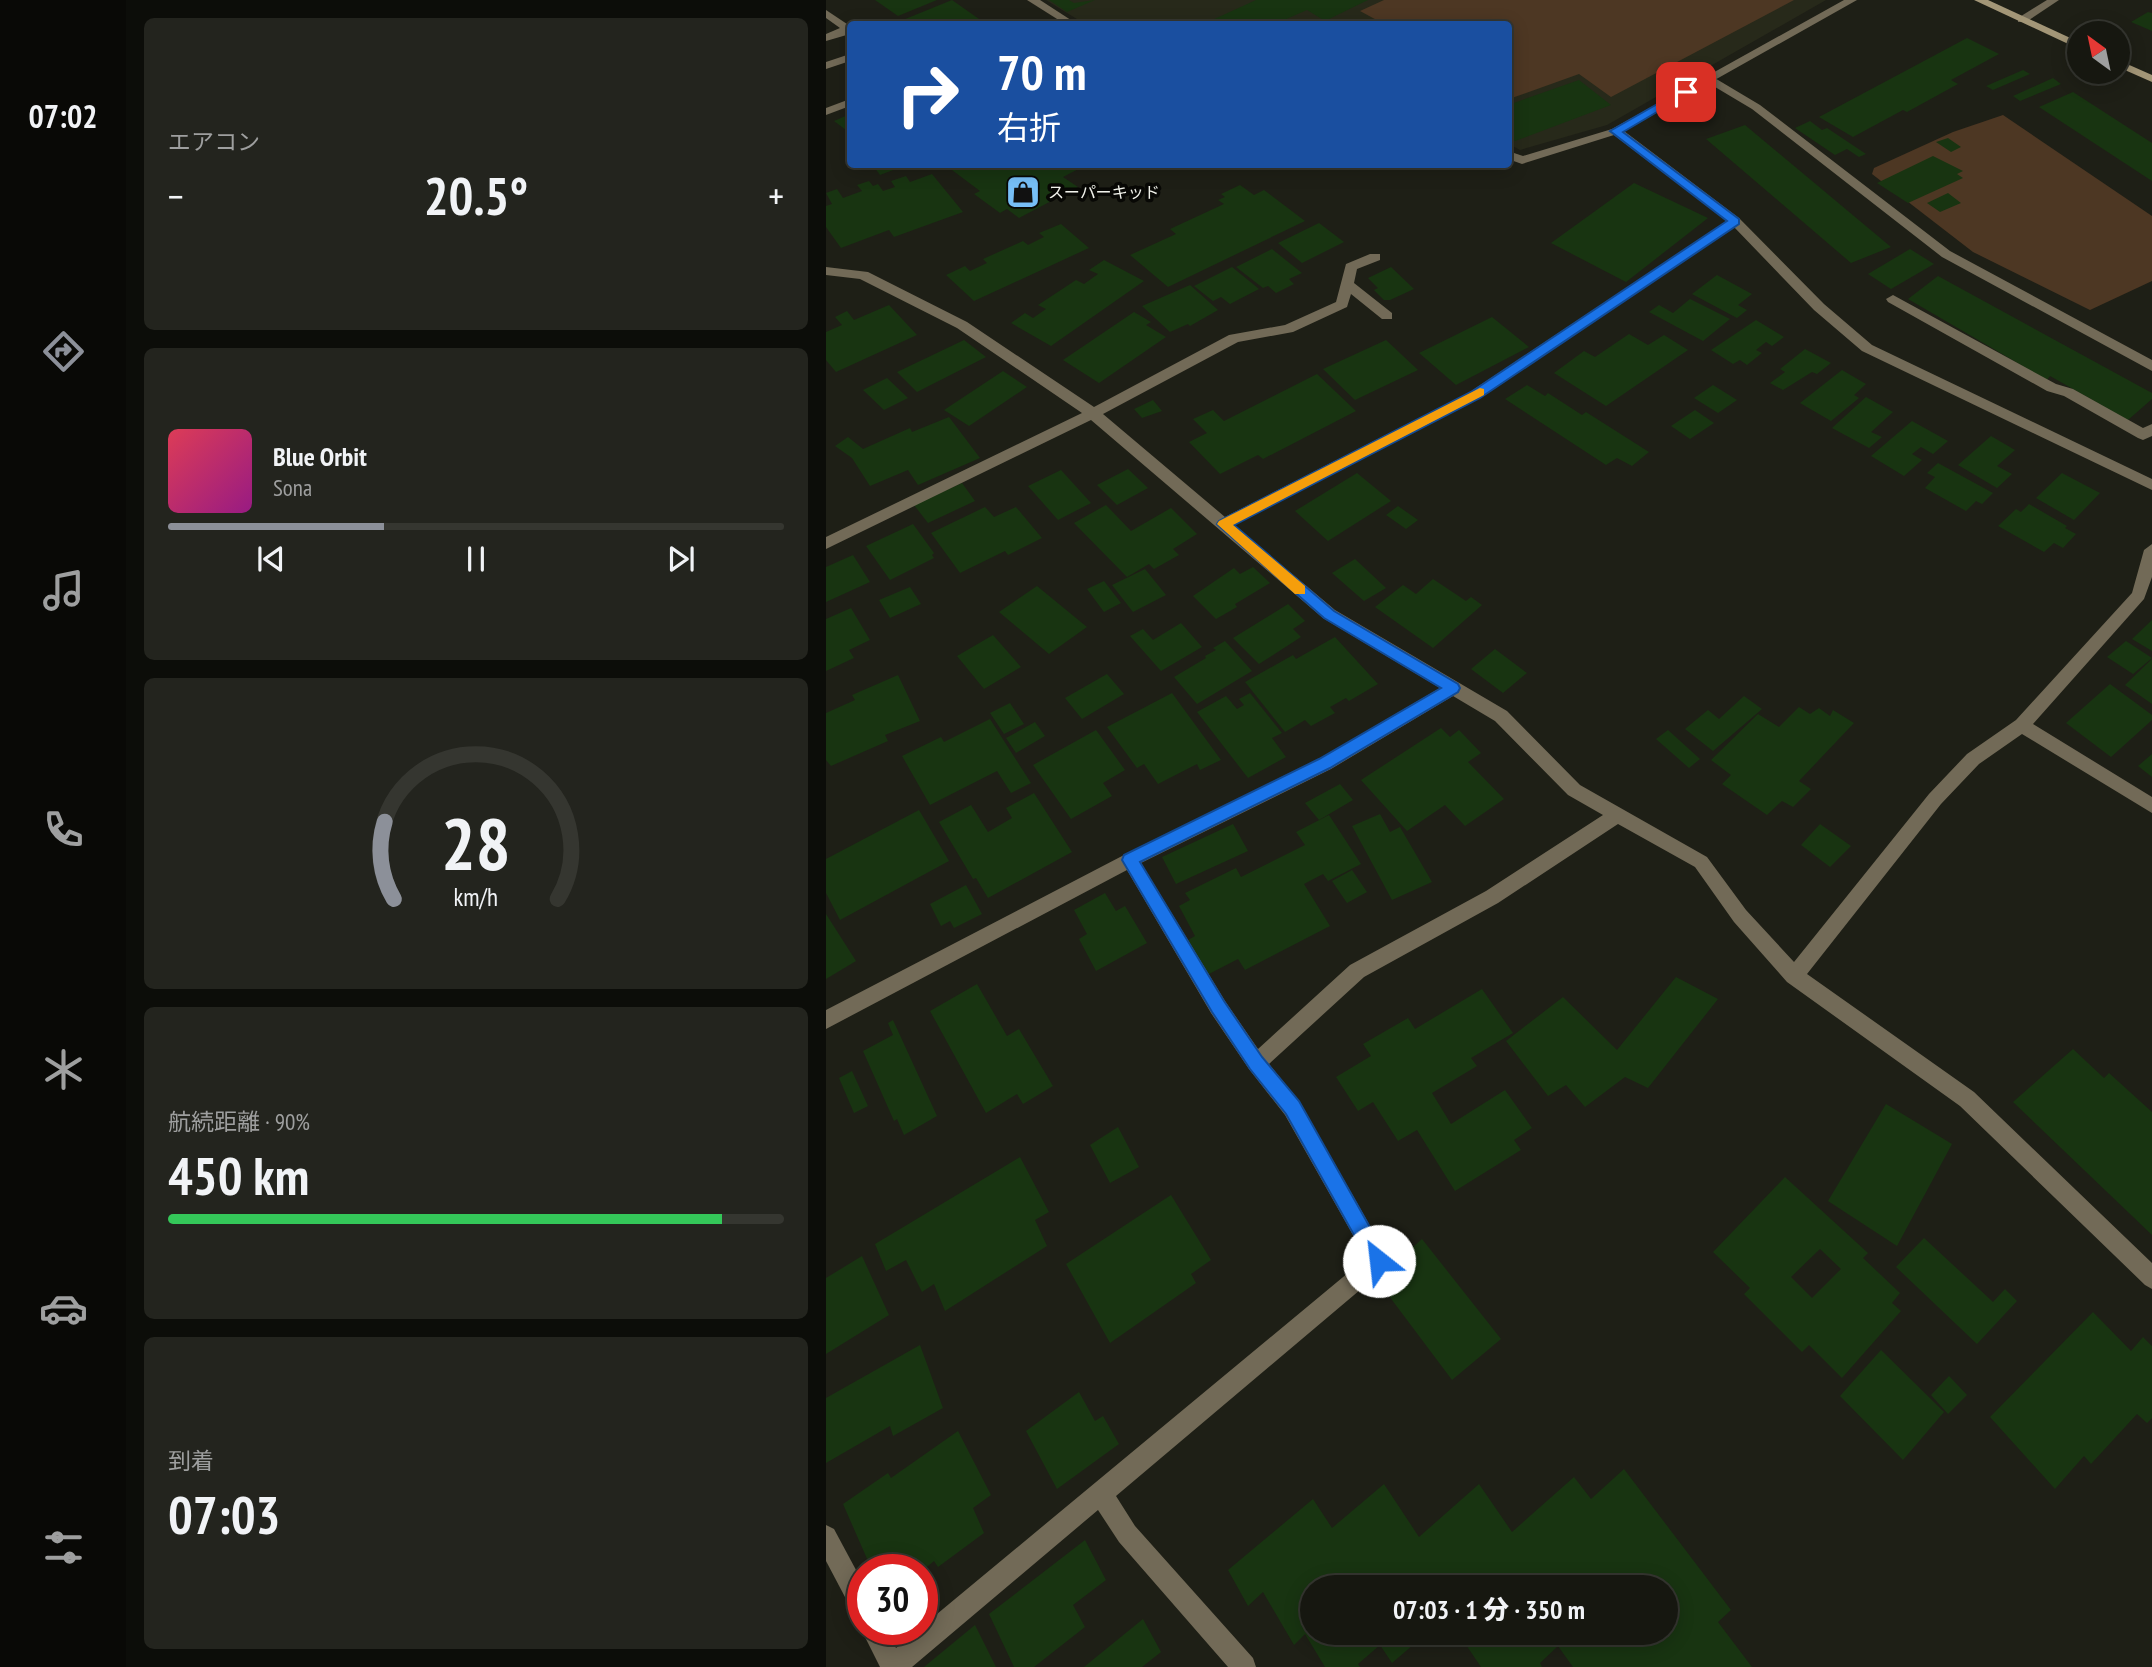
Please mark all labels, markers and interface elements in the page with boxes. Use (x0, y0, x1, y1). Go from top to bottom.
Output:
north arrow (2067, 21, 2130, 84)
map controls (2067, 21, 2130, 84)
text: 70 m (997, 40, 1086, 104)
icon: right (882, 49, 973, 140)
pin (1656, 62, 1716, 122)
icon: arrive (1667, 73, 1705, 111)
text: 07:02 (28, 95, 98, 137)
text: 右折 (997, 106, 1061, 148)
text: エアコン (168, 127, 260, 156)
text: 20.5° (424, 162, 528, 229)
text: − (168, 171, 184, 220)
text: + (768, 171, 784, 220)
shop icon: スーパーキッド (1004, 173, 1042, 211)
place label: スーパーキッド (1048, 182, 1160, 202)
icon: directions (39, 327, 88, 376)
text: Blue Orbit (273, 440, 367, 473)
text: Sona (273, 473, 312, 502)
icon: previous (252, 540, 290, 578)
icon: pause (457, 540, 495, 578)
icon: next (662, 540, 700, 578)
icon: music (39, 566, 88, 615)
text: 28 (441, 796, 511, 890)
icon: phone (39, 805, 88, 854)
text: km/h (454, 881, 498, 913)
icon: climate (39, 1045, 88, 1094)
text: 航続距離 · 90% (168, 1107, 310, 1136)
text: 450 km (168, 1142, 309, 1209)
position arrow (1342, 1224, 1416, 1298)
icon: car (39, 1284, 88, 1333)
text: 到着 (168, 1446, 214, 1475)
text: 07:03 (168, 1481, 280, 1548)
icon: filters (39, 1523, 88, 1572)
speed limit sign: 30 (847, 1554, 938, 1645)
text: 07:03 · 1 分 · 350 m (1393, 1593, 1585, 1626)

